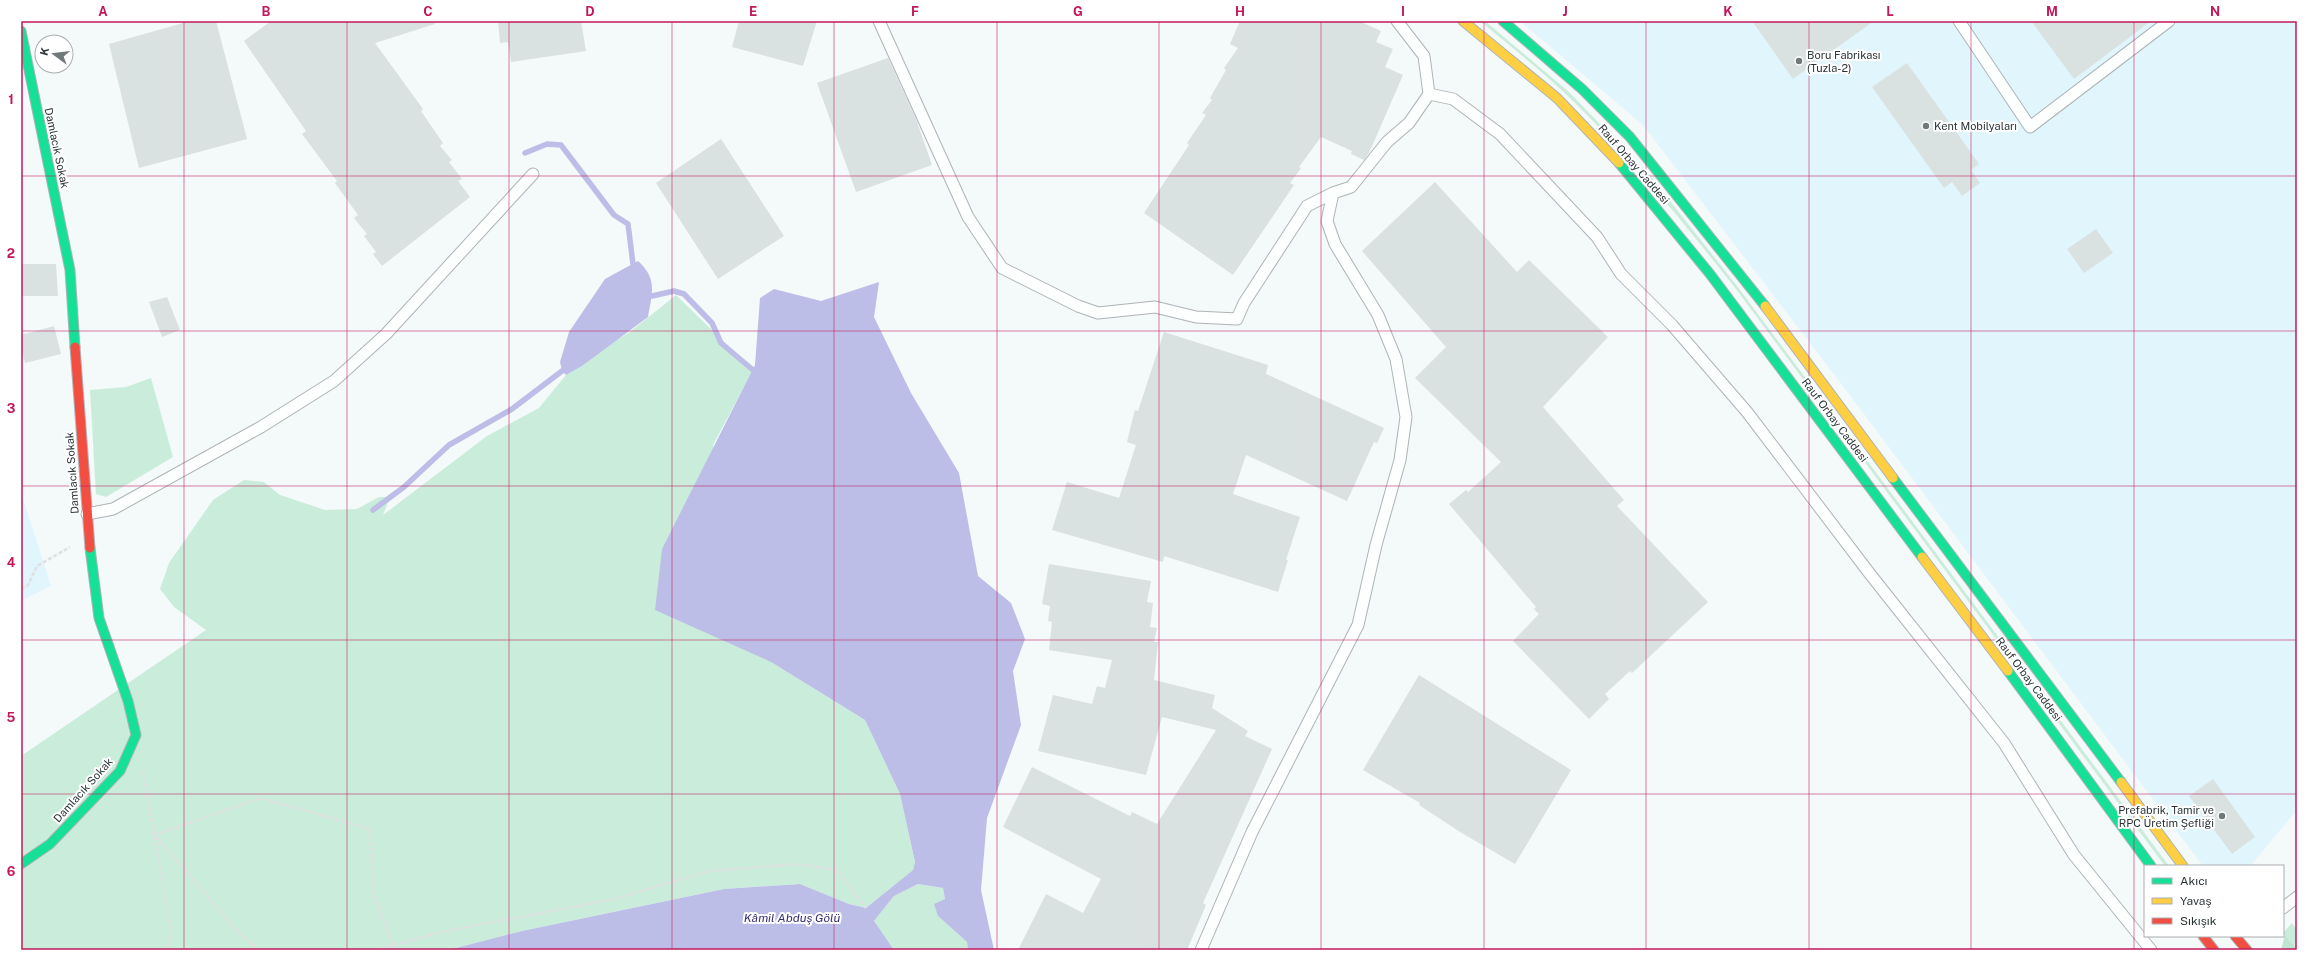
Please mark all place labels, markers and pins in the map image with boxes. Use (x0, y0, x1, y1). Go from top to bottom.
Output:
place label: Boru Fabrikası (Tuzla-2) (1807, 49, 1880, 74)
marker: Boru Fabrikası (Tuzla-2) (1794, 56, 1804, 66)
place label: Kent Mobilyaları (1934, 120, 2017, 132)
marker: Kent Mobilyaları (1921, 121, 1931, 131)
place label: Prefabrik, Tamir ve RPC Üretim Şefliği (2118, 804, 2214, 830)
marker: Prefabrik, Tamir ve RPC Üretim Şefliği (2217, 811, 2227, 821)

